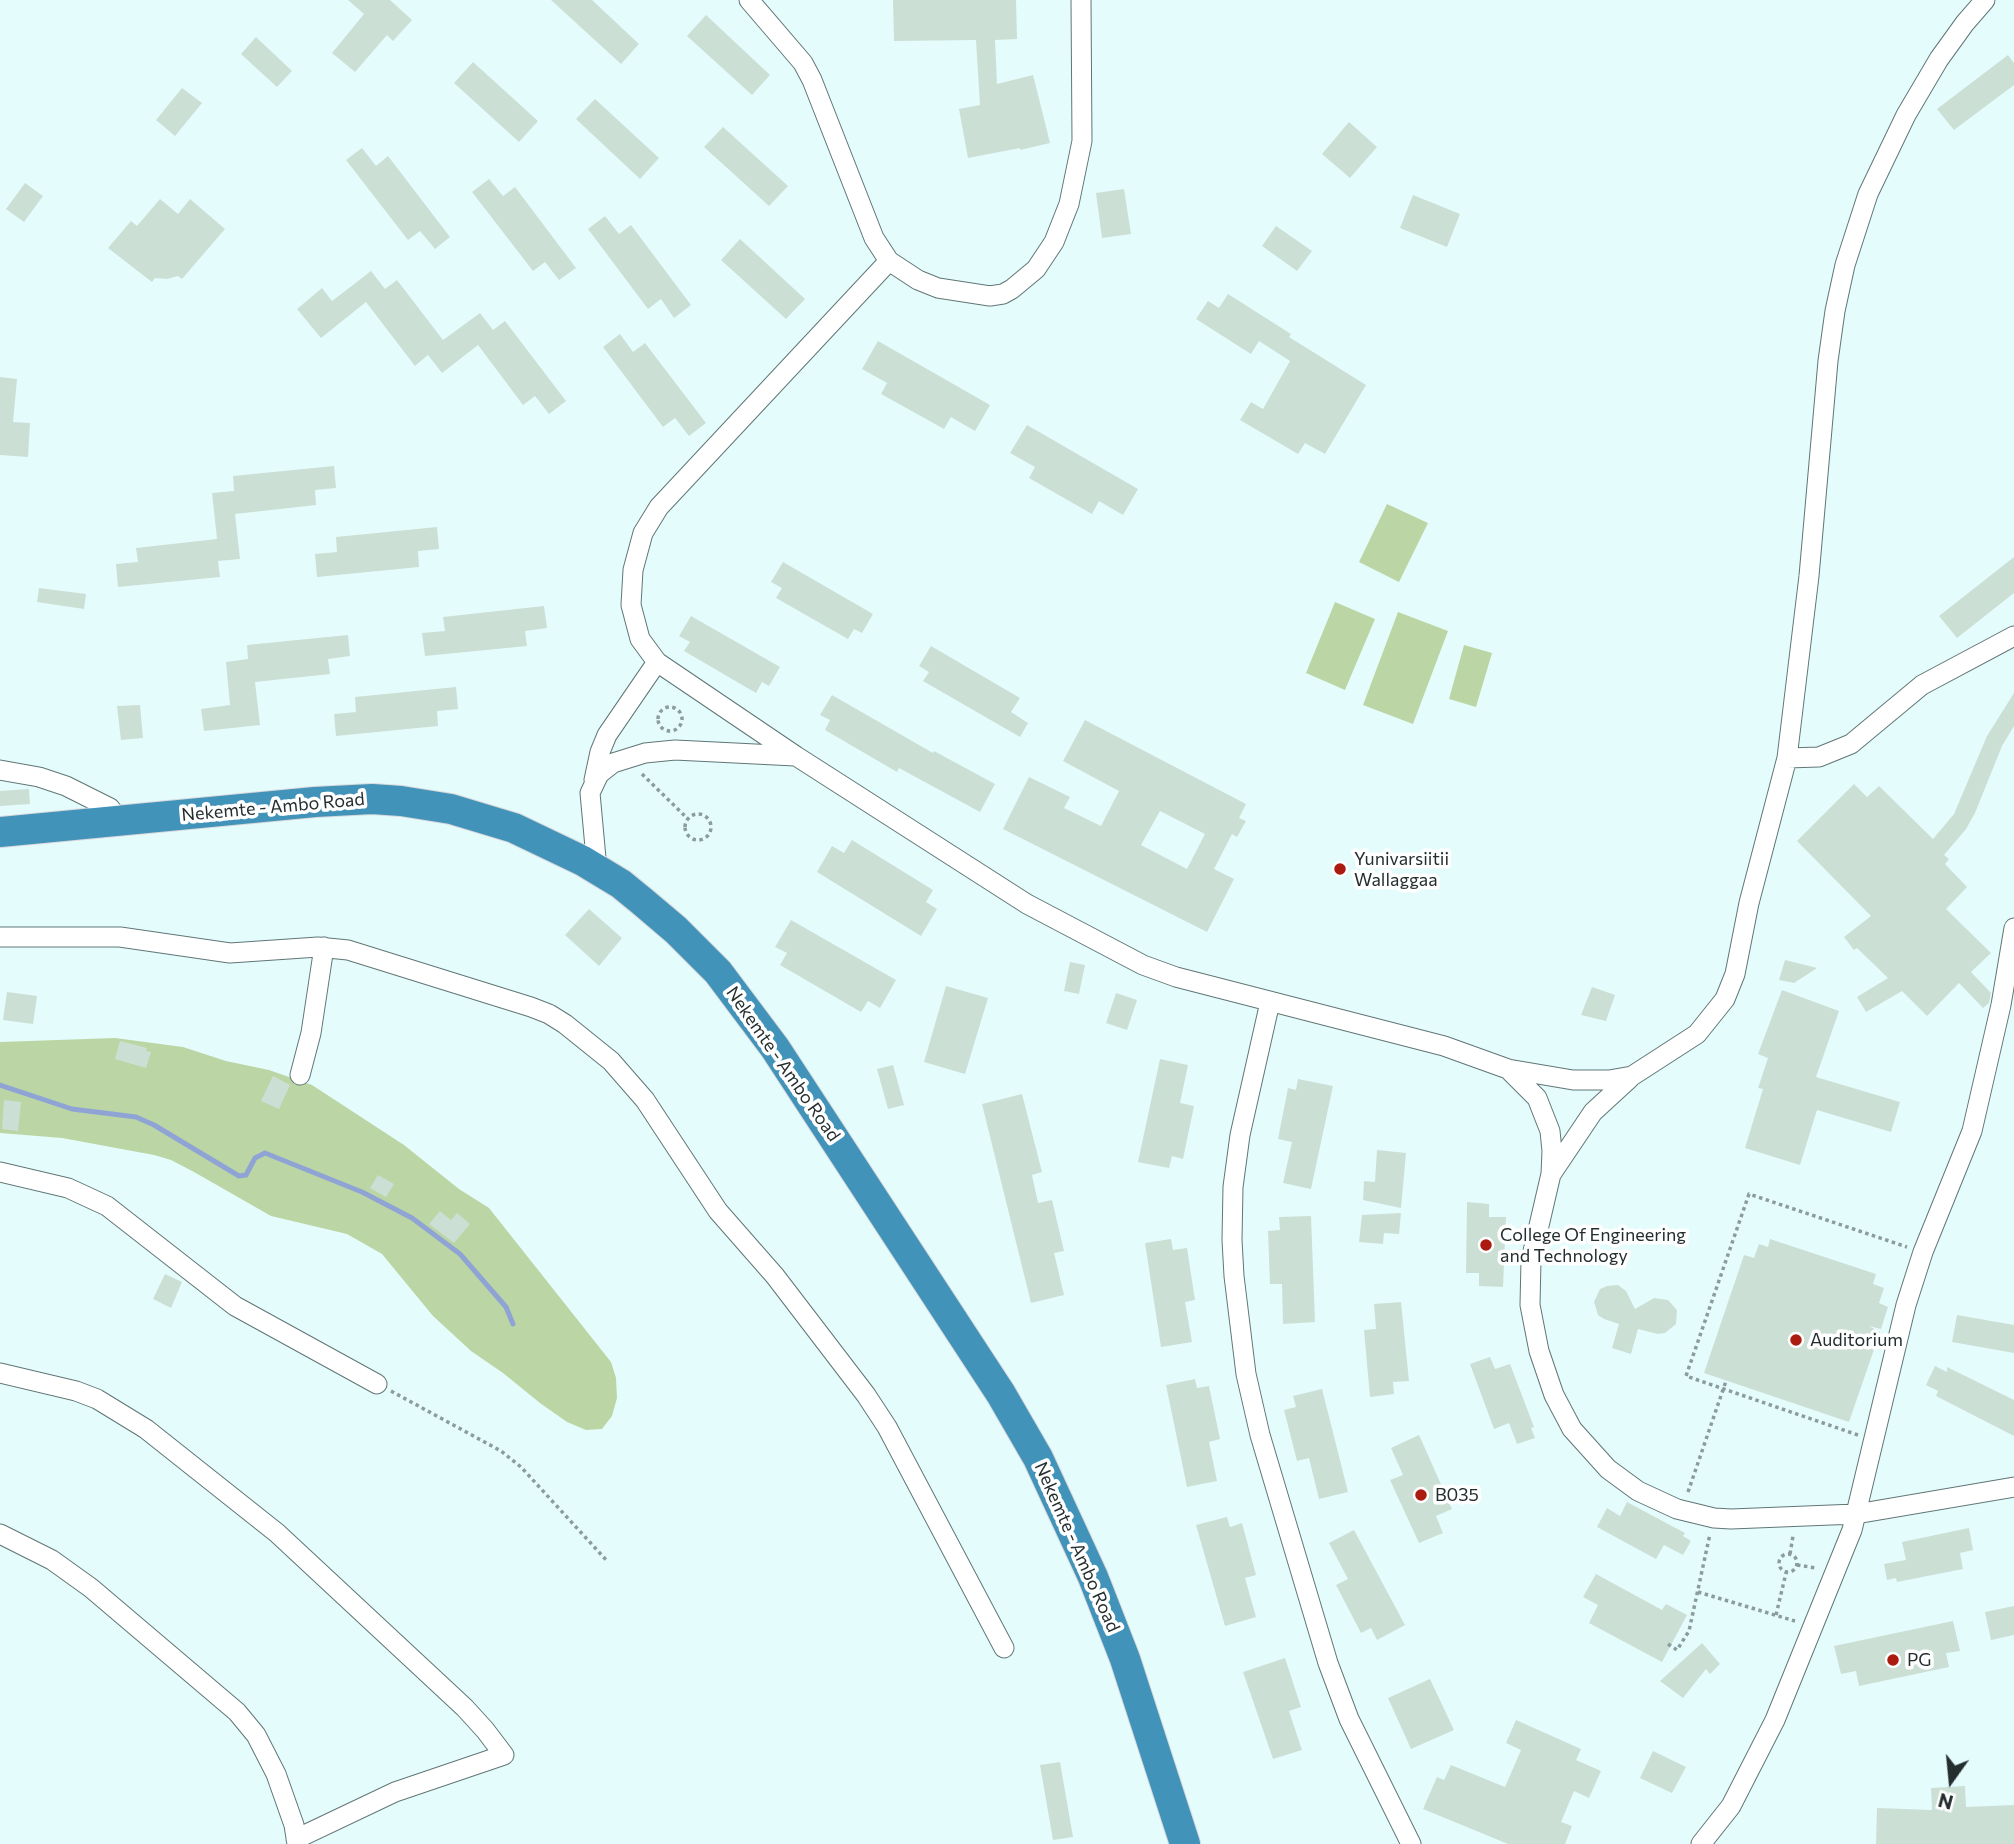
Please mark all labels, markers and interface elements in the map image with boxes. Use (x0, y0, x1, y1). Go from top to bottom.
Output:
street label: Nekemte - Ambo Road (180, 788, 366, 826)
place label: Yunivarsiitii Wallaggaa (1354, 848, 1449, 890)
marker: Yunivarsiitii Wallaggaa (1332, 861, 1348, 877)
street label: Nekemte - Ambo Road (721, 982, 845, 1146)
place label: College Of Engineering and Technology (1500, 1224, 1686, 1266)
marker: College Of Engineering and Technology (1478, 1237, 1494, 1253)
place label: Auditorium (1810, 1329, 1903, 1351)
marker: Auditorium (1788, 1332, 1804, 1348)
street label: Nekemte - Ambo Road (1030, 1459, 1124, 1635)
place label: B035 (1435, 1484, 1479, 1506)
marker: B035 (1413, 1487, 1429, 1503)
place label: PG (1907, 1649, 1931, 1671)
marker: PG (1885, 1652, 1901, 1668)
north arrow (1916, 1746, 1986, 1816)
text: N (1936, 1789, 1955, 1815)

